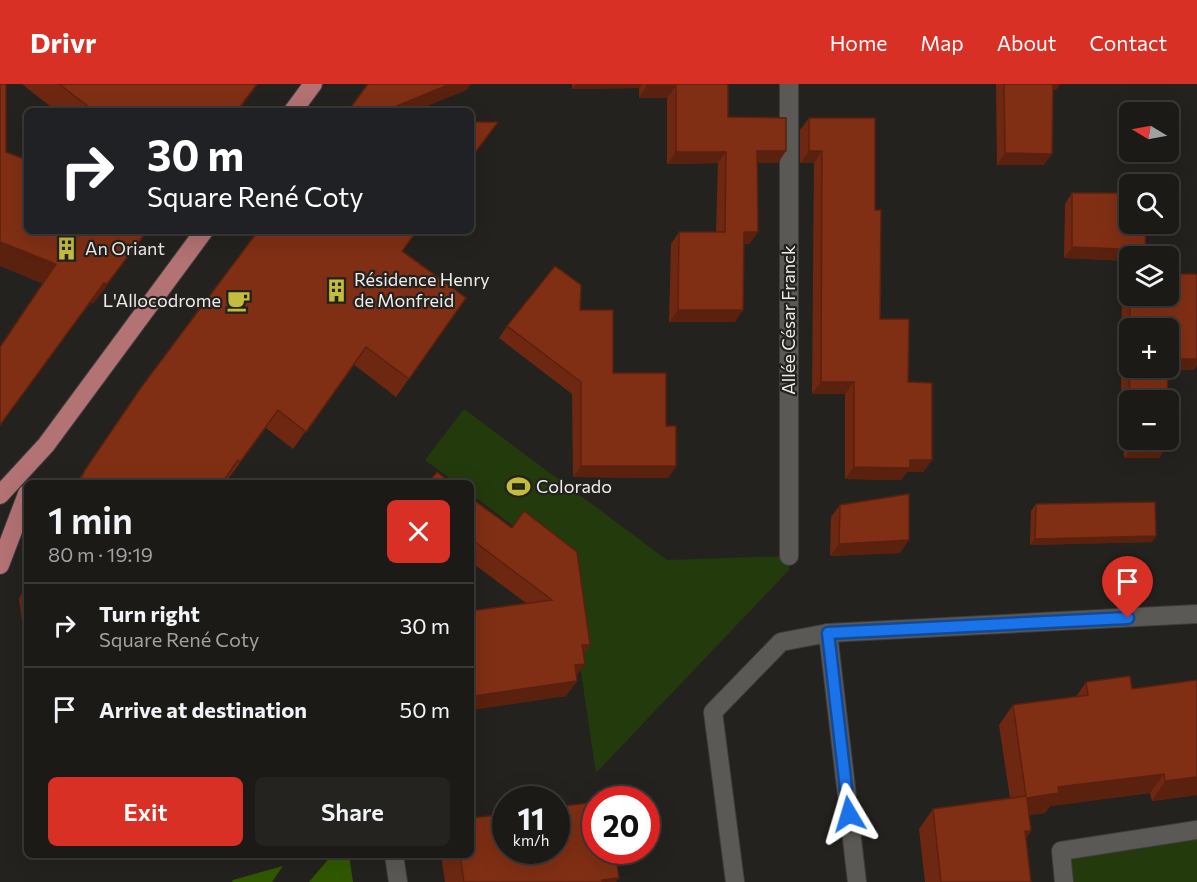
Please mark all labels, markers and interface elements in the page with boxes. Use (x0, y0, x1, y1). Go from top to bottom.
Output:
text: Drivr (30, 25, 97, 59)
text: Home (830, 30, 887, 55)
text: Map (920, 30, 964, 55)
text: About (997, 30, 1056, 55)
text: Contact (1089, 30, 1167, 55)
north arrow (1119, 102, 1179, 162)
map controls (1119, 102, 1179, 450)
text: 30 m (147, 128, 244, 180)
icon: right (48, 132, 126, 210)
button: search (1119, 174, 1179, 234)
text: Square René Coty (147, 180, 363, 213)
building icon: An Oriant (54, 236, 80, 262)
place label: An Oriant (85, 237, 165, 259)
street label: Allée César Franck (777, 245, 799, 395)
button: layers (1119, 246, 1179, 306)
place label: Résidence Henry de Monfreid (354, 268, 490, 311)
building icon: Résidence Henry de Monfreid (323, 277, 349, 303)
cafe icon: L'Allocodrome (226, 288, 252, 314)
place label: L'Allocodrome (103, 289, 221, 311)
button: + (1119, 318, 1179, 378)
button: − (1119, 390, 1179, 450)
sports icon: Colorado (505, 474, 531, 500)
place label: Colorado (536, 475, 612, 497)
text: 1 min (48, 497, 133, 541)
button: close (387, 500, 450, 563)
text: 80 m · 19:19 (48, 542, 153, 566)
pin (1102, 556, 1153, 618)
icon: arrive (1111, 565, 1144, 598)
text: Turn right (99, 600, 200, 627)
icon: right (48, 609, 81, 642)
text: 30 m (400, 612, 450, 639)
text: Square René Coty (99, 627, 259, 651)
icon: arrive (48, 693, 81, 726)
text: Arrive at destination (99, 696, 307, 723)
text: 50 m (400, 696, 450, 723)
button: Exit (48, 777, 243, 846)
button: Share (255, 777, 450, 846)
position arrow (817, 782, 881, 846)
speed limit sign: 20 (582, 786, 660, 864)
text: 11 (517, 799, 545, 836)
text: km/h (513, 831, 549, 849)

